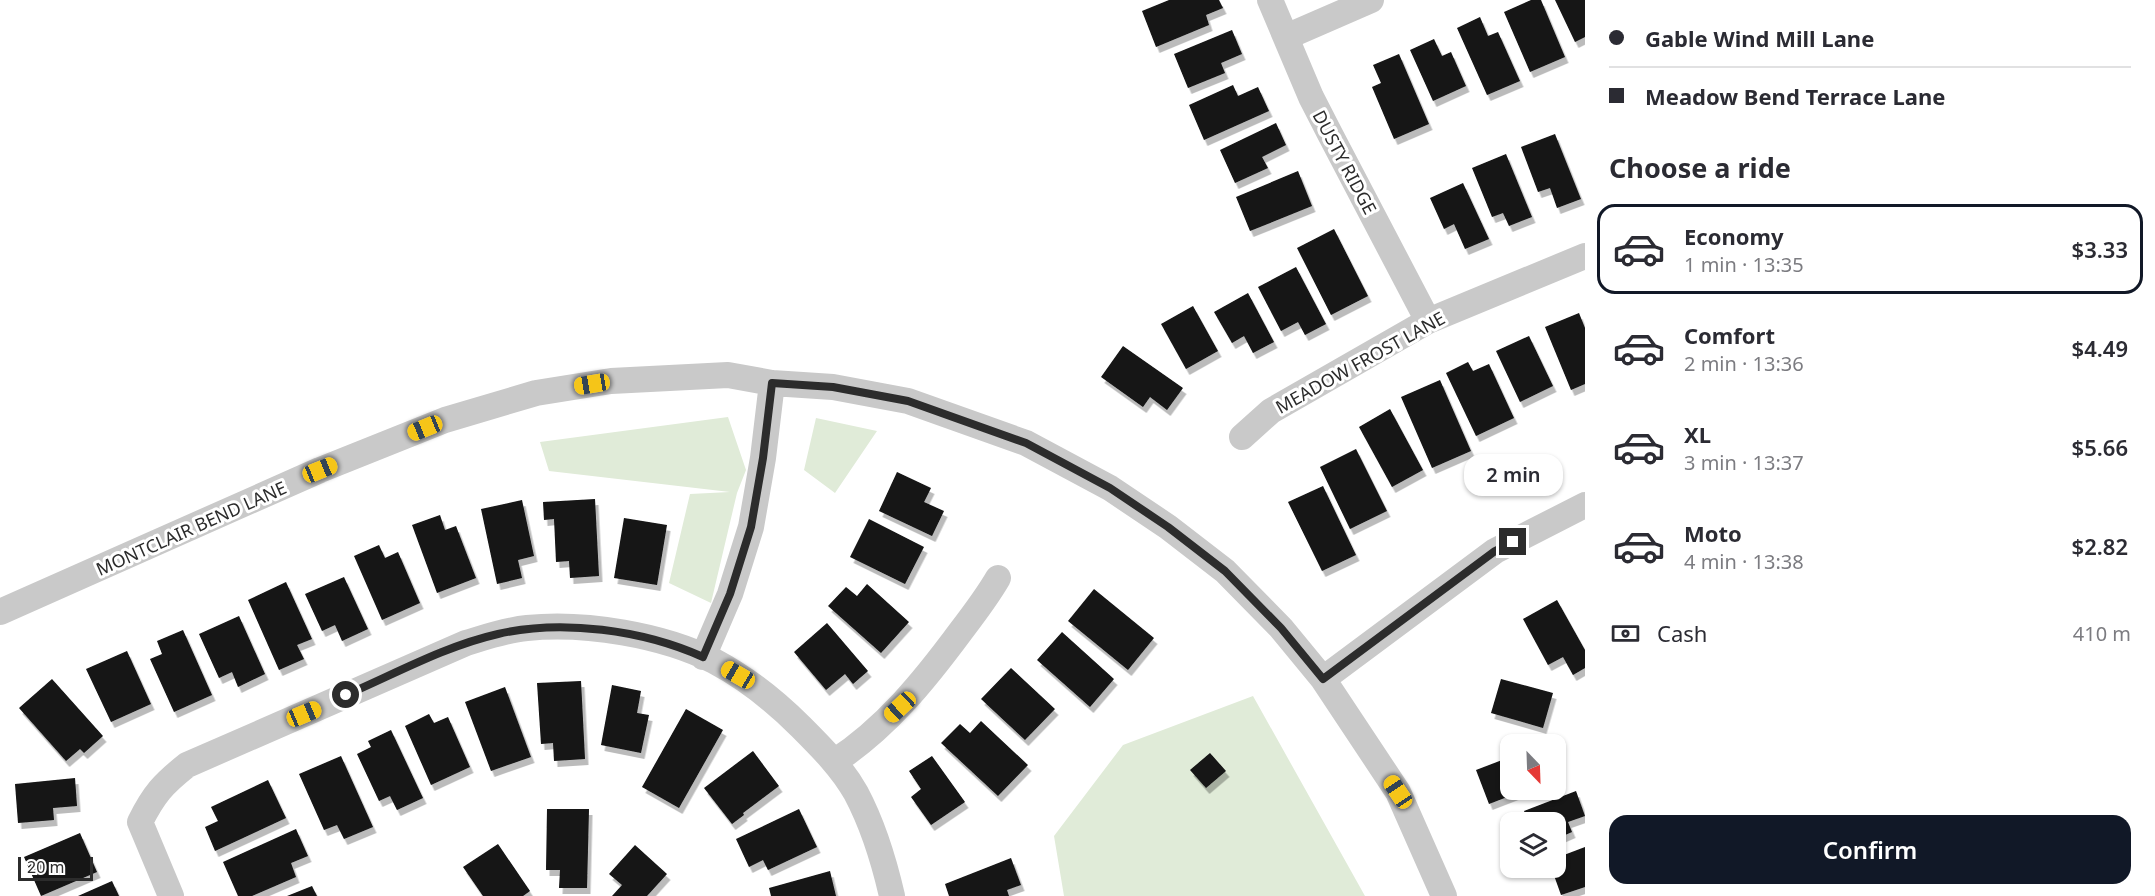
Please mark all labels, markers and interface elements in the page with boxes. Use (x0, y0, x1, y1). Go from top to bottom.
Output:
text: Gable Wind Mill Lane (1645, 23, 1874, 53)
text: Meadow Bend Terrace Lane (1645, 81, 1945, 111)
street label: DUSTY RIDGE (1308, 106, 1382, 218)
text: Choose a ride (1609, 149, 1791, 186)
text: Economy (1684, 221, 1783, 251)
icon: car (1612, 222, 1666, 276)
text: $3.33 (2072, 234, 2128, 264)
text: 1 min · 13:35 (1684, 251, 1804, 278)
street label: MEADOW FROST LANE (1271, 305, 1449, 419)
text: Comfort (1684, 320, 1775, 350)
icon: car (1612, 321, 1666, 375)
text: $4.49 (2072, 333, 2128, 363)
text: 2 min · 13:36 (1684, 350, 1804, 377)
car (573, 372, 611, 396)
car (405, 413, 445, 443)
text: XL (1684, 419, 1711, 449)
icon: car (1612, 420, 1666, 474)
text: $5.66 (2072, 432, 2128, 462)
text: 3 min · 13:37 (1684, 449, 1804, 476)
car (300, 455, 340, 485)
callout: 2 min (1464, 455, 1562, 497)
text: 2 min (1486, 461, 1541, 488)
street label: MONTCLAIR BEND LANE (92, 475, 290, 581)
text: Moto (1684, 518, 1742, 548)
icon: car (1612, 519, 1666, 573)
route end (1499, 528, 1526, 555)
text: $2.82 (2072, 531, 2128, 561)
text: 4 min · 13:38 (1684, 548, 1804, 575)
icon: cash (1609, 617, 1642, 650)
text: Cash (1657, 618, 1707, 648)
text: 410 m (2073, 620, 2131, 647)
car (718, 658, 758, 692)
route start (332, 681, 359, 708)
car (881, 688, 919, 726)
car (284, 699, 324, 729)
north arrow (1500, 734, 1566, 800)
map controls (1500, 734, 1566, 878)
car (1380, 772, 1416, 812)
button: layers (1500, 812, 1566, 878)
button: Confirm (1609, 815, 2131, 884)
scale bar (18, 854, 93, 882)
text: 20 m (27, 856, 64, 878)

